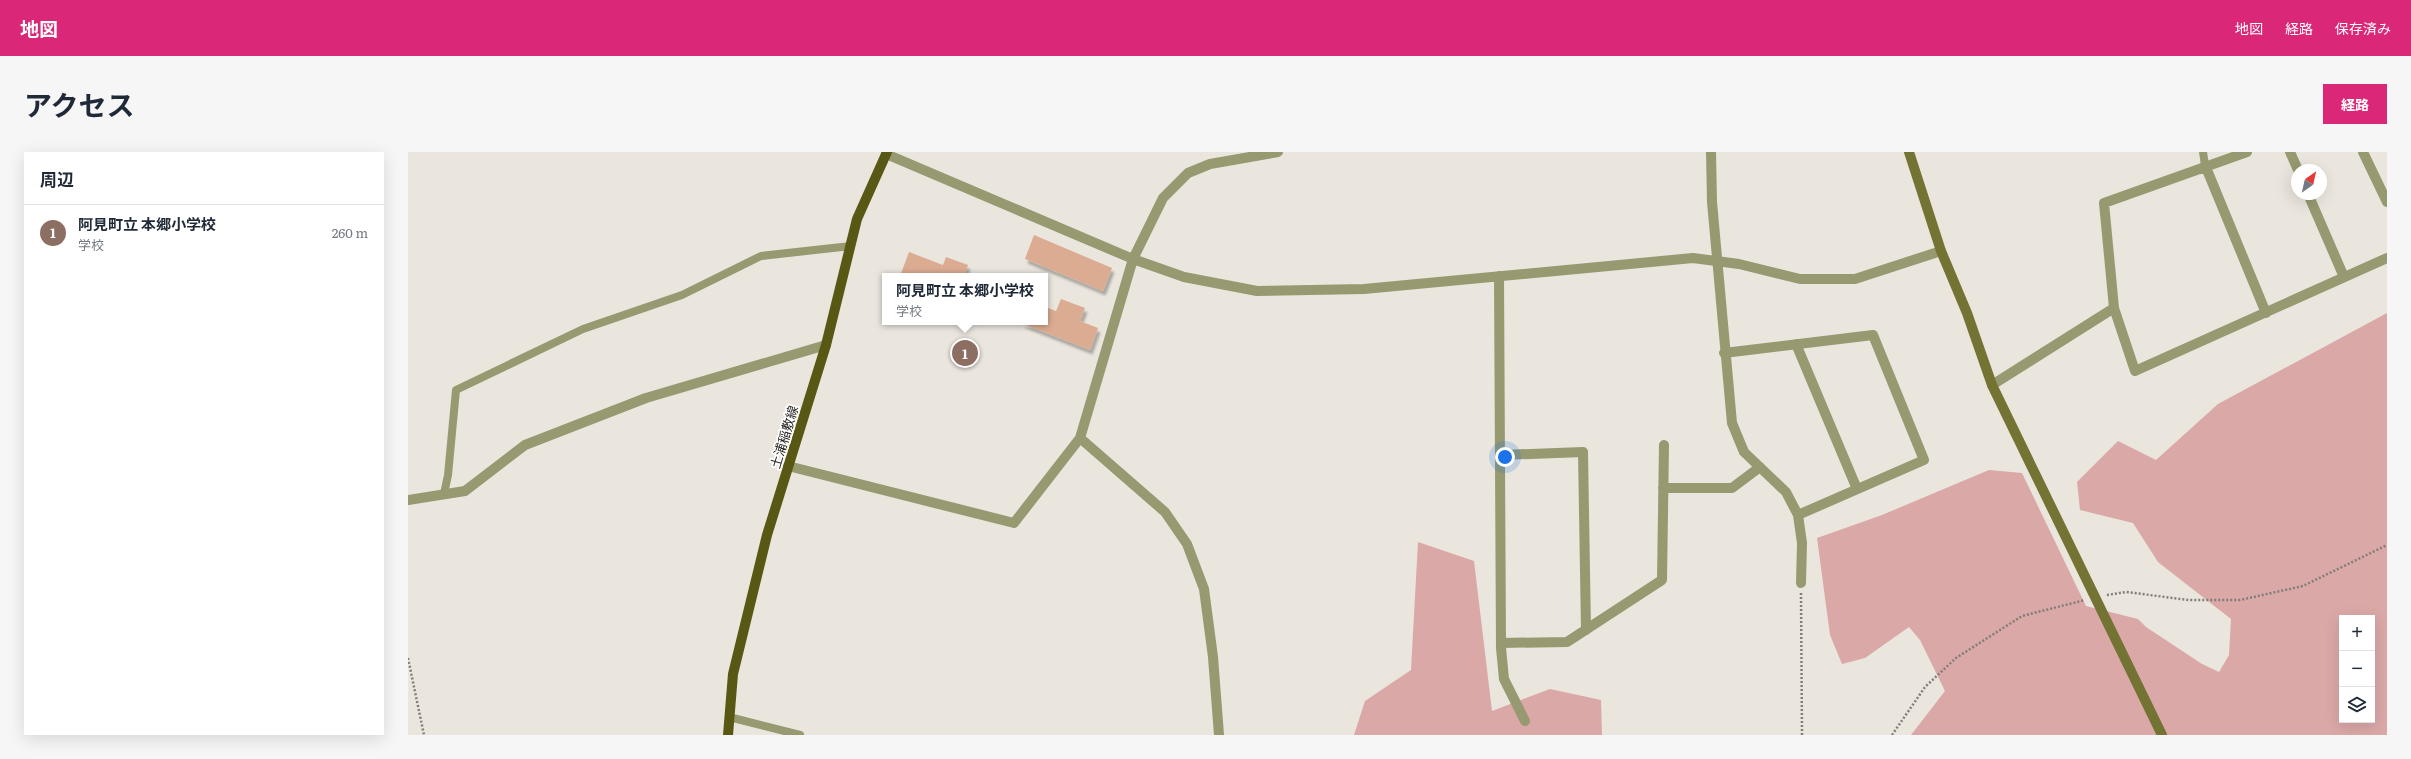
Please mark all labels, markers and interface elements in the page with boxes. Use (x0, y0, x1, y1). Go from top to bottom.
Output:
text: 地図 (20, 14, 58, 42)
text: 地図 (2235, 18, 2263, 38)
text: 経路 (2285, 18, 2313, 38)
text: 保存済み (2335, 18, 2391, 38)
text: アクセス (24, 83, 135, 125)
button: 経路 (2323, 84, 2387, 124)
north arrow (2291, 164, 2327, 200)
text: 周辺 (40, 166, 74, 191)
text: 阿見町立 本郷小学校 (78, 212, 216, 235)
text: 1 (50, 223, 56, 242)
text: 260 m (332, 223, 368, 242)
text: 学校 (78, 235, 104, 254)
popup (882, 273, 1048, 325)
text: 阿見町立 本郷小学校 (896, 278, 1034, 301)
text: 学校 (896, 301, 922, 320)
pin: 1 (952, 338, 978, 368)
street label: 土浦稲敷線 (765, 403, 802, 471)
your location (1495, 447, 1515, 467)
map controls (2339, 615, 2375, 723)
button: + (2339, 615, 2375, 651)
button: − (2339, 651, 2375, 687)
button: layers (2339, 687, 2375, 723)

